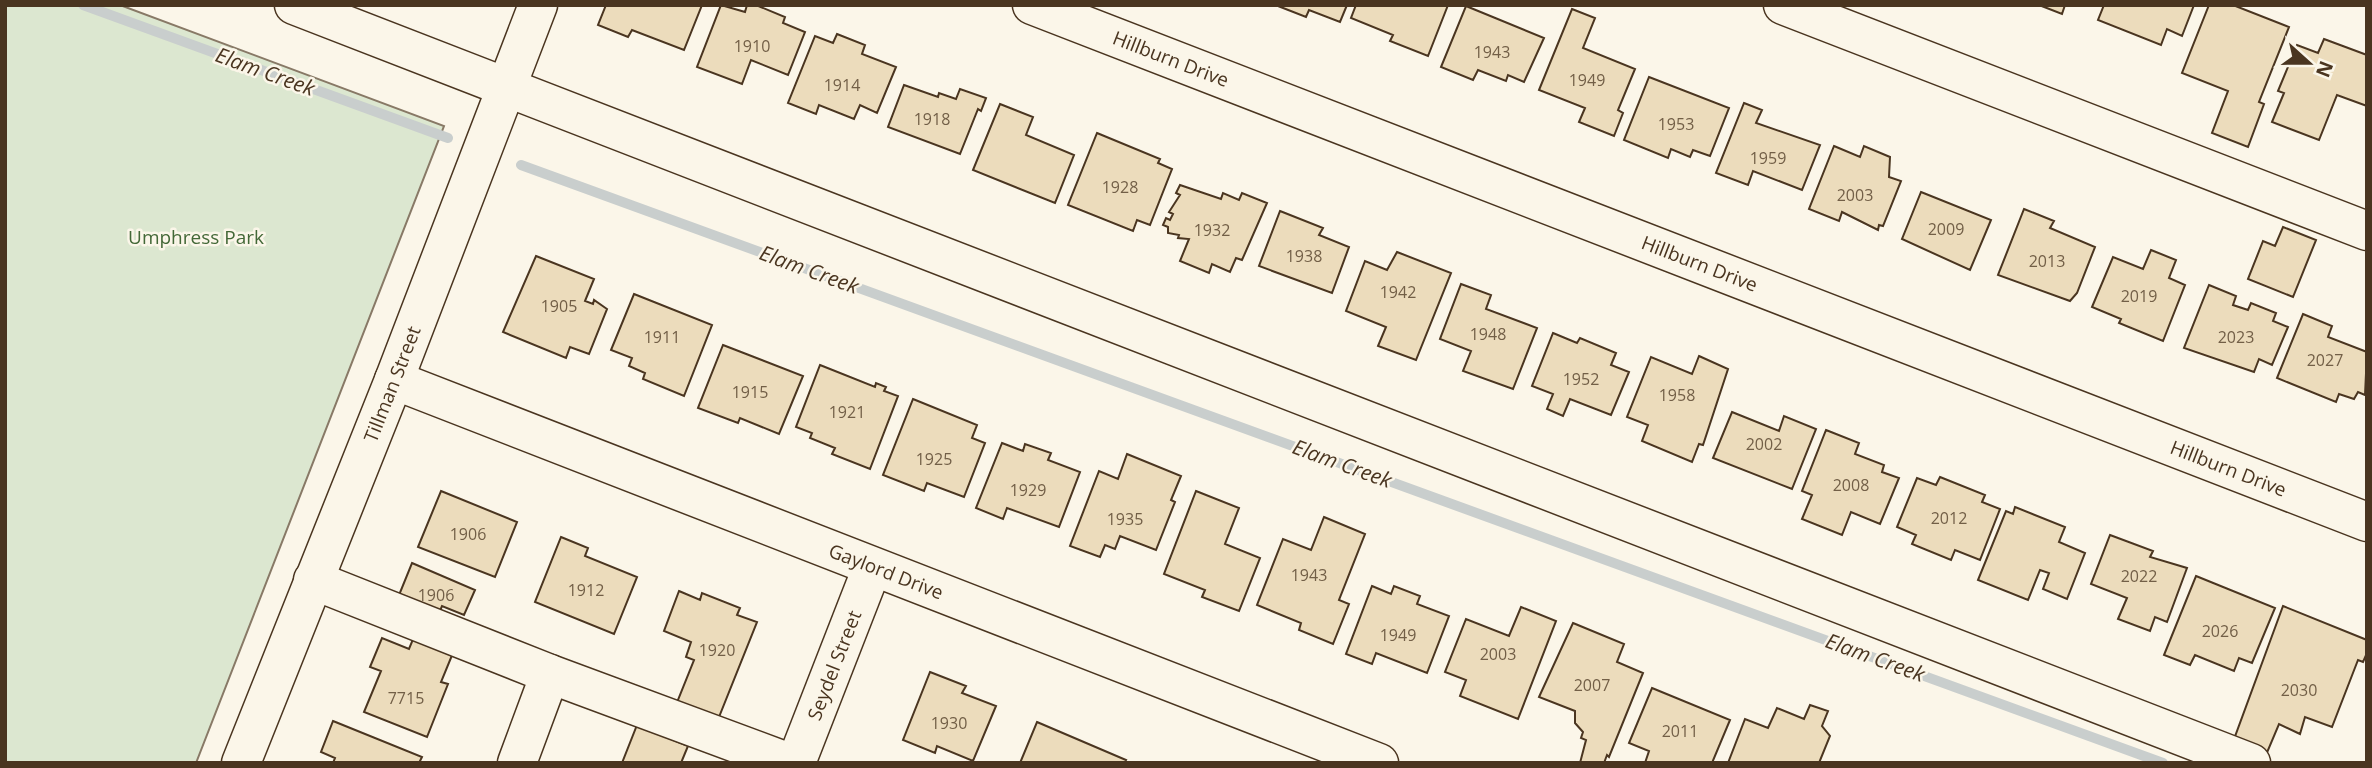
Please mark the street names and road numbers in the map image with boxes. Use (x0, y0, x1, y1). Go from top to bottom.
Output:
street label: Hillburn Drive (1109, 25, 1233, 93)
street label: Hillburn Drive (1638, 229, 1762, 298)
street label: Tillman Street (358, 322, 427, 446)
street label: Hillburn Drive (2167, 434, 2290, 503)
street label: Gaylord Drive (825, 537, 947, 605)
street label: Seydel Street (801, 606, 867, 724)

